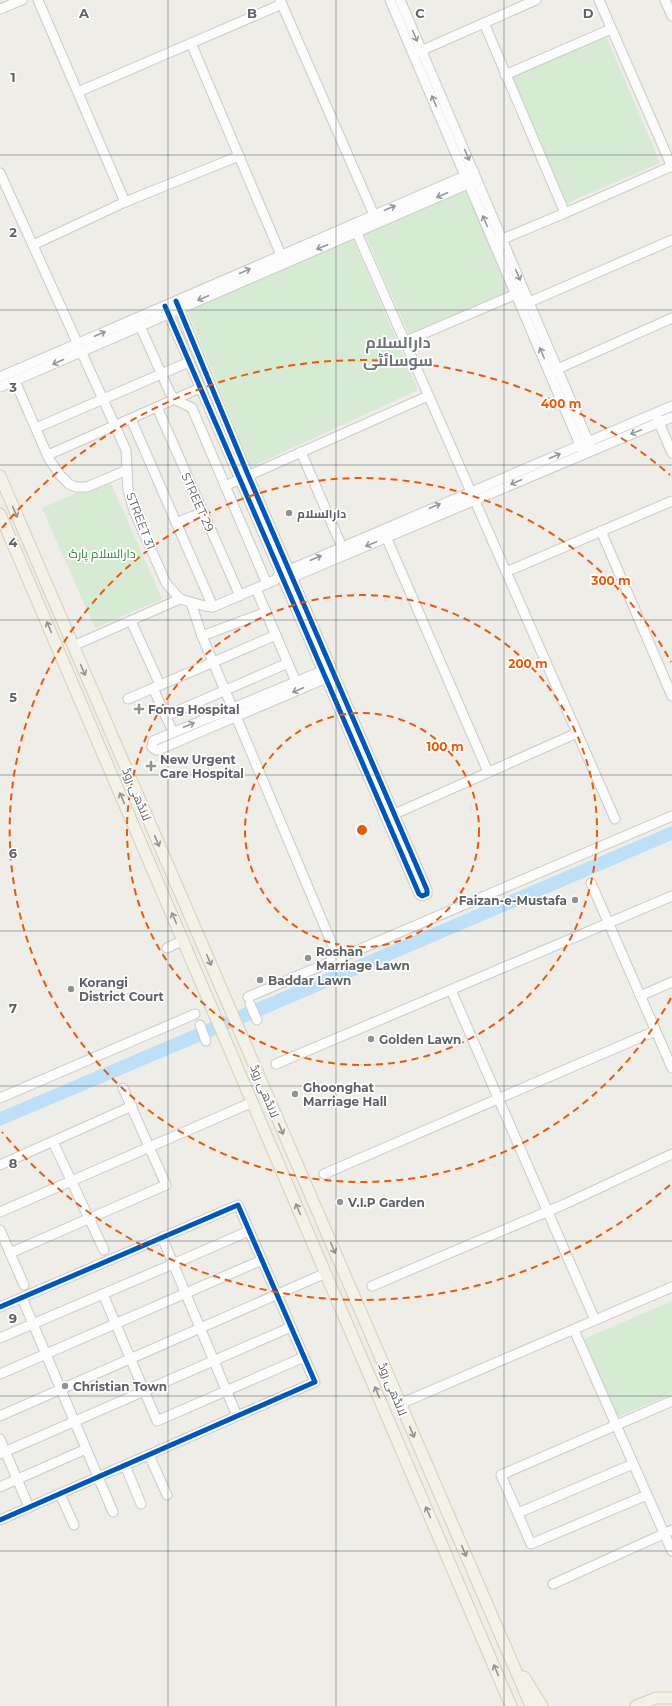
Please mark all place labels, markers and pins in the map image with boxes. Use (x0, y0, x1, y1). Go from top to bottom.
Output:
place label: دارالسلام (297, 506, 346, 522)
marker: دارالسلام (284, 508, 294, 518)
place label: Fomg Hospital (148, 702, 240, 717)
marker: Fomg Hospital (133, 703, 145, 715)
place label: New Urgent Care Hospital (160, 752, 244, 781)
marker: New Urgent Care Hospital (145, 760, 157, 772)
centre of rings (355, 823, 369, 837)
place label: Faizan-e-Mustafa (459, 893, 567, 908)
marker: Faizan-e-Mustafa (570, 895, 580, 905)
place label: Roshan Marriage Lawn (316, 944, 410, 973)
marker: Roshan Marriage Lawn (303, 953, 313, 963)
place label: Baddar Lawn (268, 973, 351, 988)
place label: Korangi District Court (79, 975, 165, 1004)
marker: Baddar Lawn (255, 975, 265, 985)
marker: Korangi District Court (66, 984, 76, 994)
place label: Golden Lawn (379, 1032, 461, 1047)
marker: Golden Lawn (366, 1034, 376, 1044)
place label: Ghoonghat Marriage Hall (303, 1080, 387, 1109)
marker: Ghoonghat Marriage Hall (290, 1089, 300, 1099)
place label: V.I.P Garden (347, 1195, 425, 1210)
marker: V.I.P Garden (335, 1197, 345, 1207)
place label: Christian Town (73, 1379, 167, 1394)
marker: Christian Town (60, 1381, 70, 1391)

